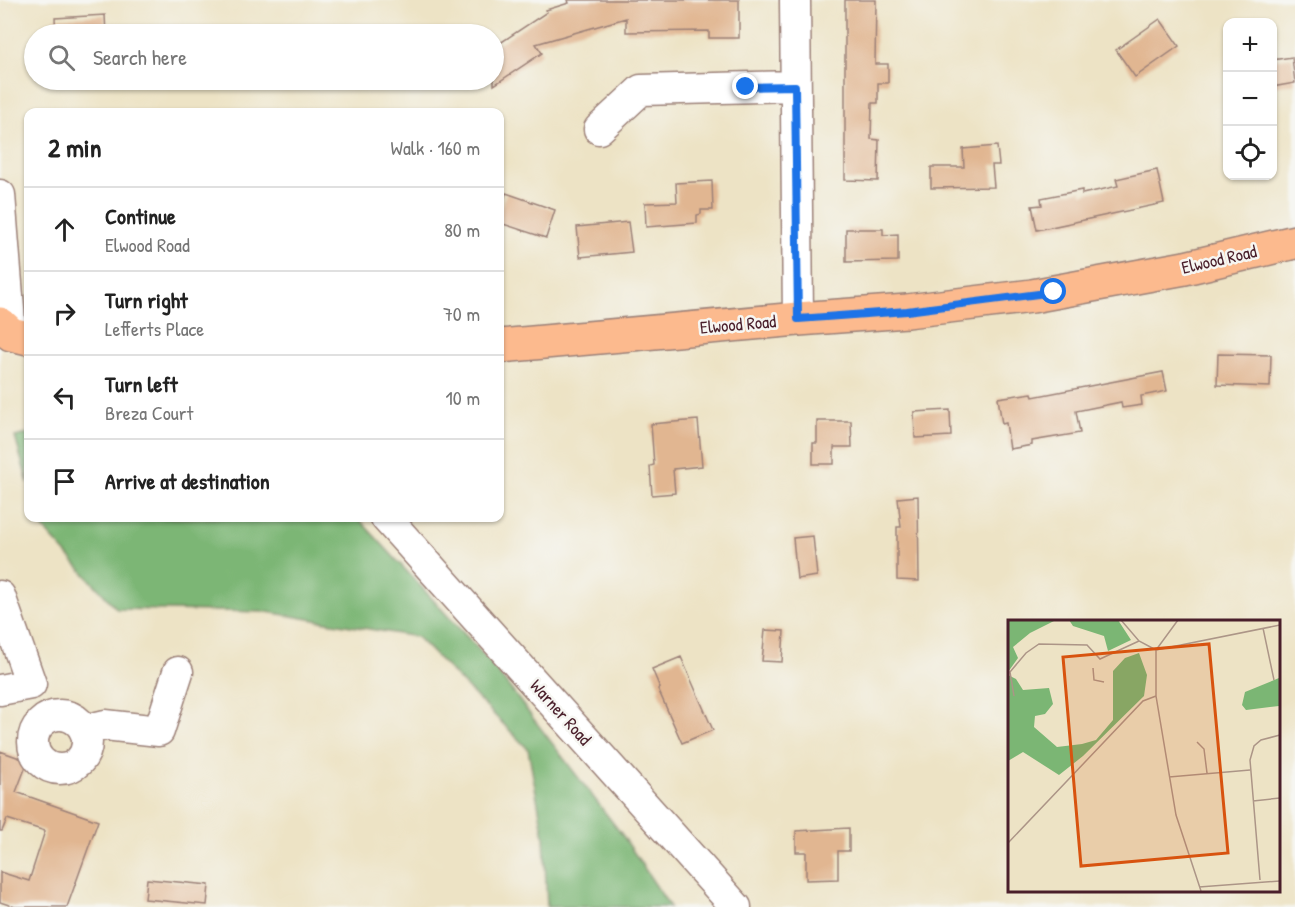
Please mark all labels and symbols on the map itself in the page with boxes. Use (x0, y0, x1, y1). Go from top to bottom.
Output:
route end (732, 73, 758, 99)
street label: Elwood Road (1179, 238, 1259, 280)
route start (1040, 278, 1066, 304)
street label: Elwood Road (699, 308, 777, 340)
inset map (1008, 620, 1280, 892)
street label: Warner Road (525, 674, 597, 750)

